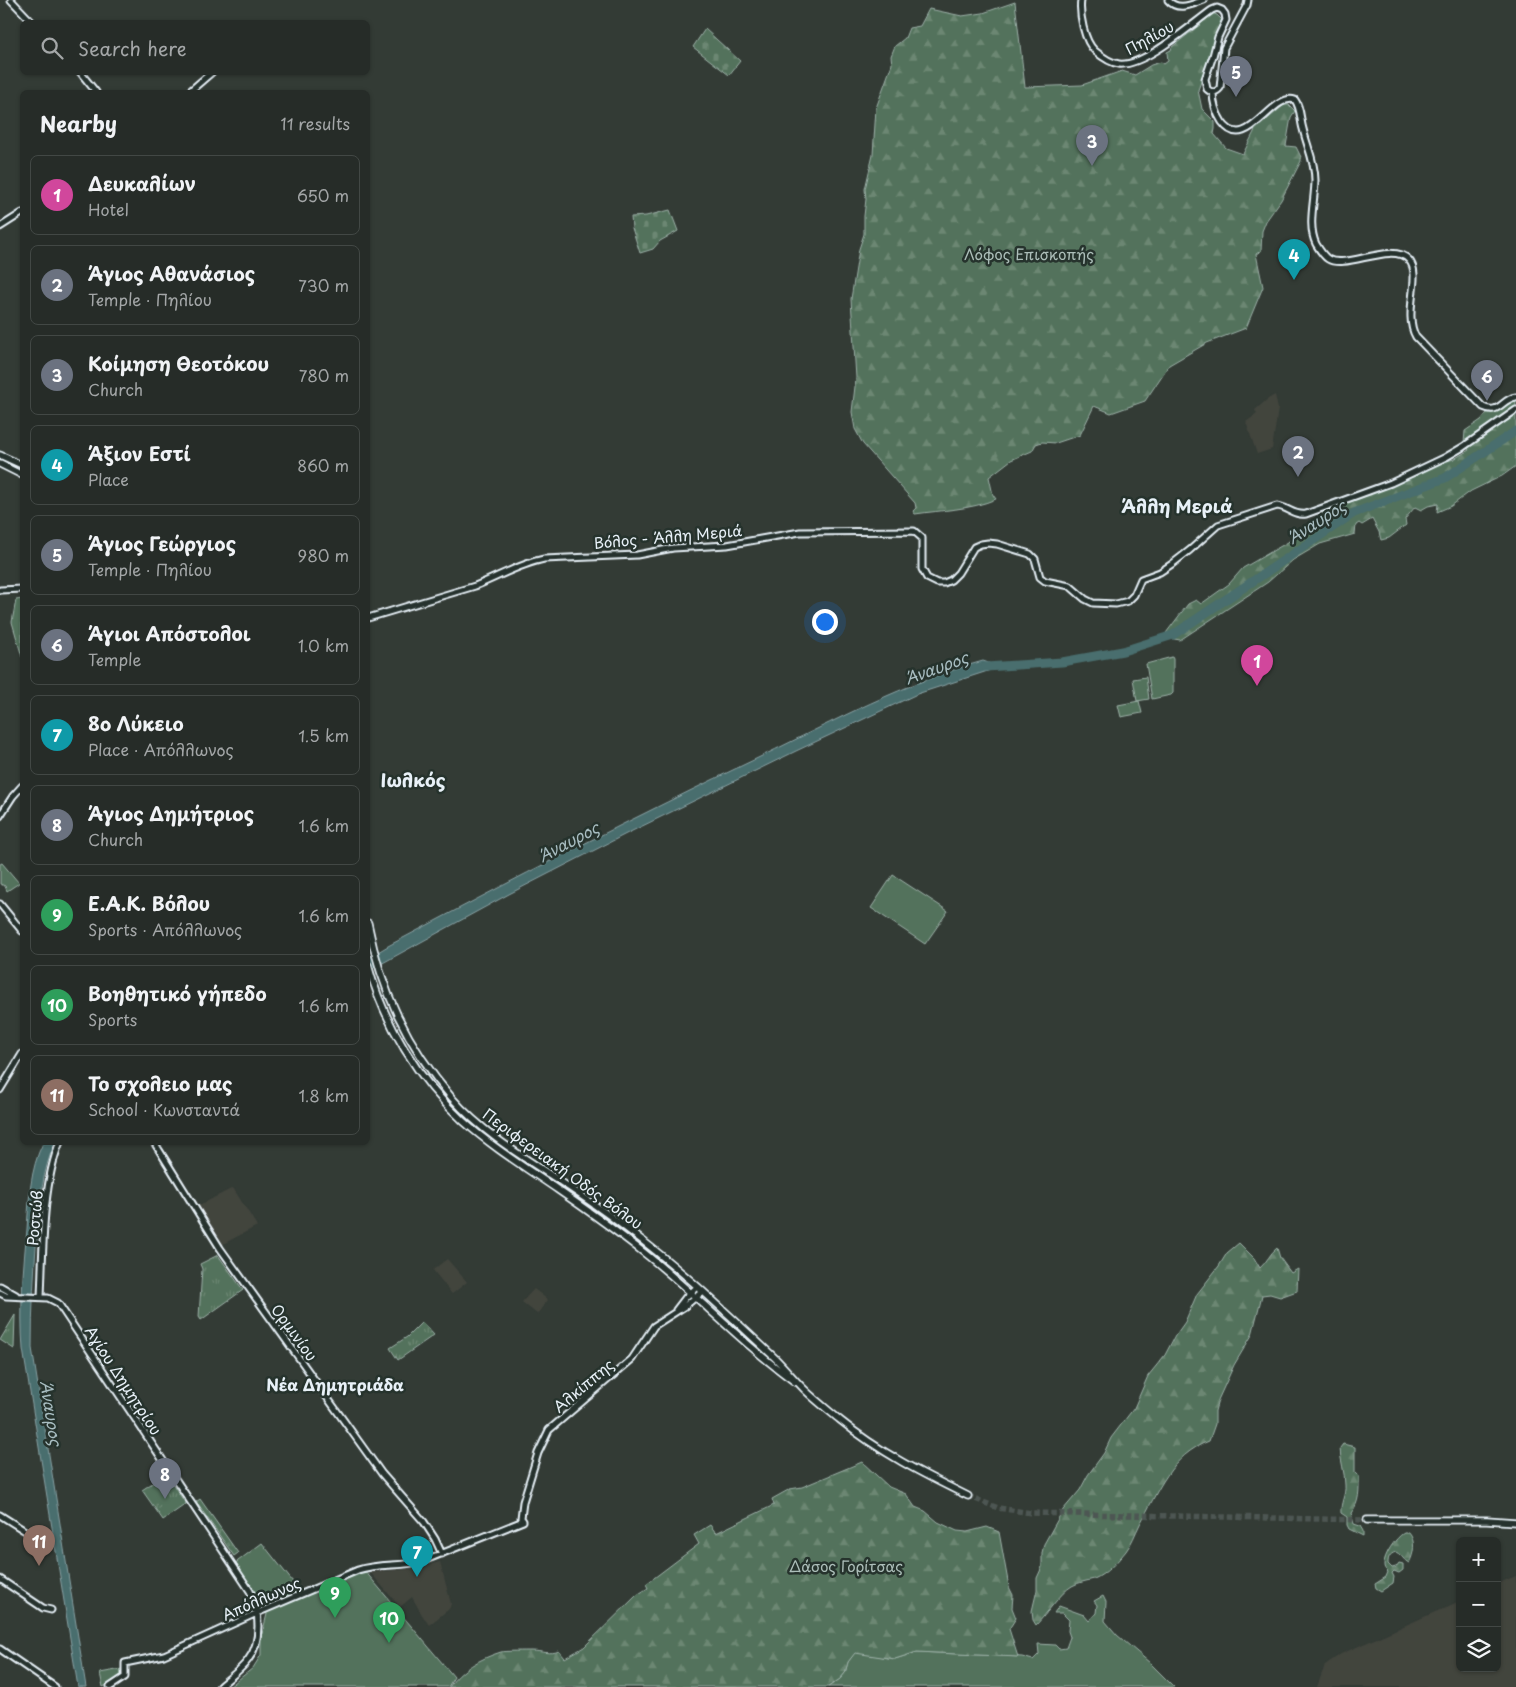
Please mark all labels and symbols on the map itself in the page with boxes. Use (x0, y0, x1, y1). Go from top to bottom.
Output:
street label: Πηλίου (1120, 14, 1178, 60)
pin: 5 (1220, 56, 1252, 97)
pin: 3 (1076, 125, 1108, 166)
pin: 4 (1278, 239, 1310, 280)
park label: Λόφος Επισκοπής (964, 242, 1094, 265)
pin: 6 (1471, 360, 1503, 401)
pin: 2 (1282, 436, 1314, 477)
district label: Άλλη Μεριά (1121, 492, 1233, 519)
water label: Άναυρος (1282, 492, 1352, 549)
street label: Βόλος - Άλλη Μεριά (593, 518, 743, 554)
your location (812, 609, 838, 635)
water label: Άναυρος (901, 644, 973, 690)
pin: 1 (1241, 645, 1273, 686)
district label: Ιωλκός (381, 766, 446, 793)
water label: Άναυρος (533, 814, 604, 867)
street label: Περιφερειακή Οδός Βόλου (478, 1102, 648, 1234)
street label: Ροστώβ (20, 1190, 48, 1246)
street label: Ορμινίου (266, 1299, 324, 1365)
street label: Αγίου Δημητρίου (80, 1321, 168, 1439)
street label: Αλκίππης (548, 1352, 619, 1417)
district label: Νέα Δημητριάδα (266, 1372, 404, 1396)
water label: Άναυρος (35, 1379, 69, 1449)
pin: 8 (149, 1458, 181, 1499)
pin: 11 (23, 1525, 55, 1566)
pin: 7 (401, 1536, 433, 1577)
park label: Δάσος Γορίτσας (789, 1554, 903, 1577)
street label: Απόλλωνος (218, 1570, 304, 1626)
pin: 9 (319, 1577, 351, 1618)
pin: 10 (373, 1602, 405, 1643)

